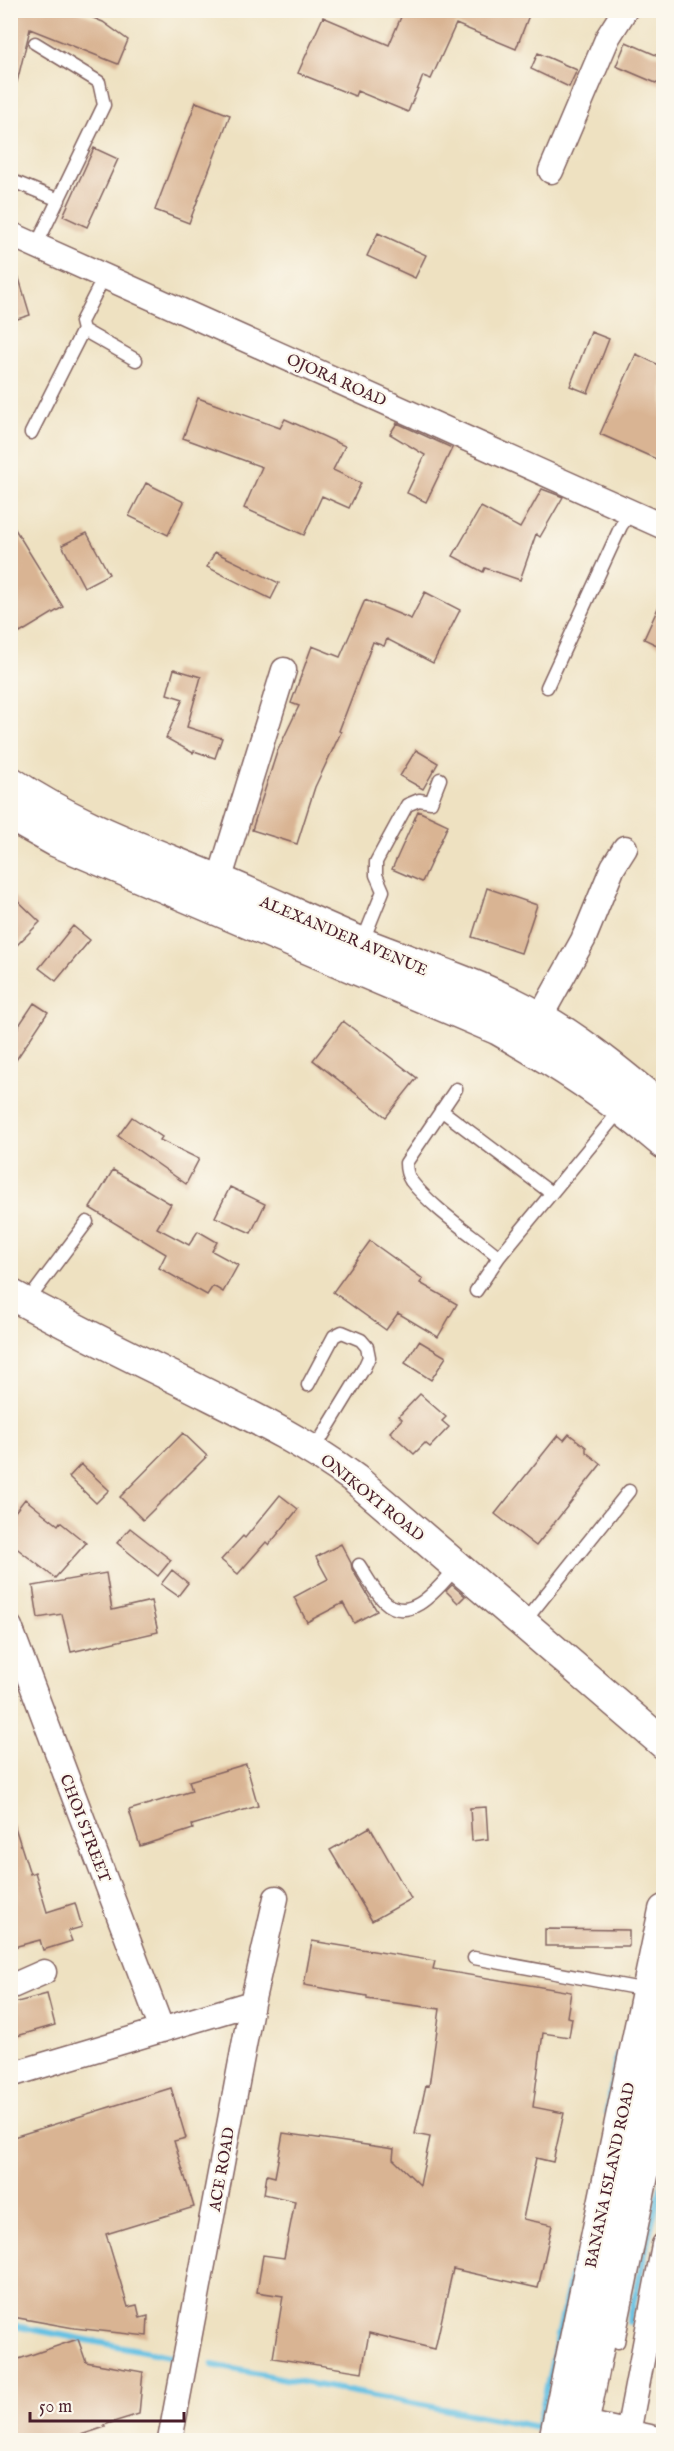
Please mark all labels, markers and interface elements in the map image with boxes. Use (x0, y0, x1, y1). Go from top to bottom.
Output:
street label: OJORA ROAD (283, 350, 389, 412)
street label: ALEXANDER AVENUE (255, 892, 430, 981)
street label: ONIKOYI ROAD (316, 1451, 428, 1547)
street label: CHOI STREET (54, 1772, 114, 1886)
street label: BANANA ISLAND ROAD (581, 2081, 640, 2270)
street label: ACE ROAD (206, 2126, 240, 2214)
scale bar (30, 2385, 184, 2423)
text: 50 m (39, 2396, 72, 2419)

